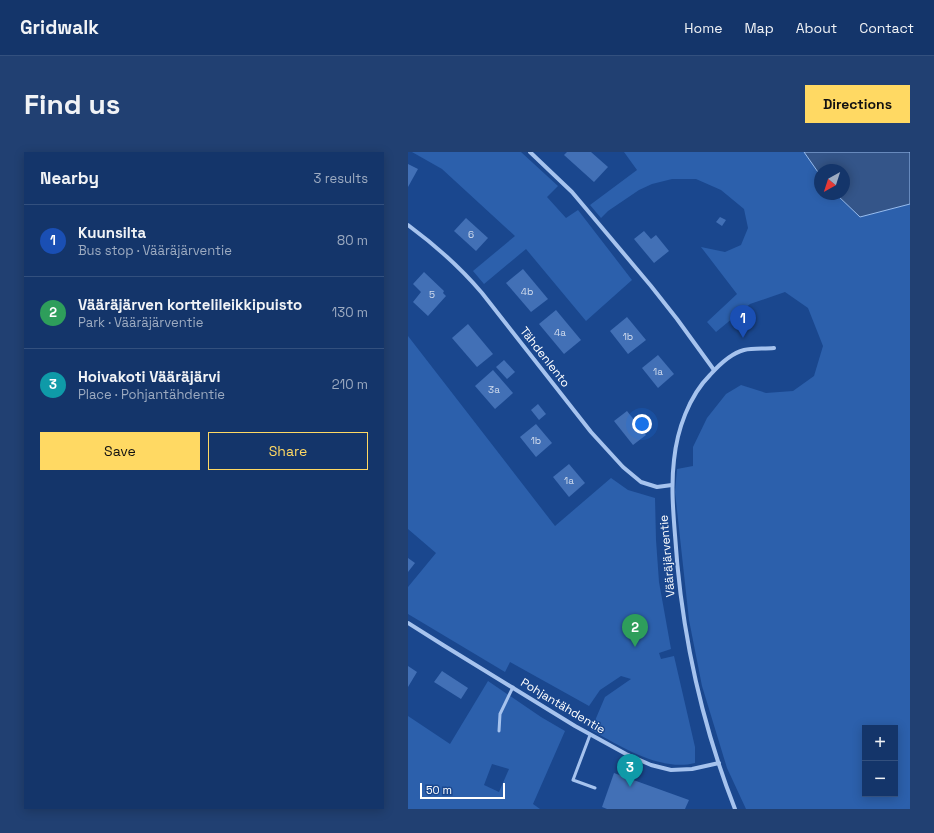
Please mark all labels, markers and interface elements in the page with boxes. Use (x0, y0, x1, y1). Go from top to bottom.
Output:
text: Gridwalk (20, 15, 99, 40)
text: Home (684, 19, 722, 37)
text: Map (744, 19, 774, 37)
text: About (796, 19, 837, 37)
text: Contact (859, 19, 914, 37)
button: Directions (805, 85, 910, 123)
text: Find us (24, 86, 121, 122)
north arrow (814, 164, 850, 200)
text: Nearby (40, 167, 99, 189)
text: 3 results (314, 170, 368, 187)
text: Kuunsilta (78, 223, 146, 242)
house number: 6 (468, 228, 474, 241)
text: 1 (50, 232, 56, 249)
text: 80 m (337, 232, 368, 249)
text: Bus stop · Vääräjärventie (78, 242, 232, 259)
house number: 4b (521, 285, 533, 298)
house number: 5 (429, 288, 435, 301)
text: Vääräjärven korttelileikkipuisto (78, 295, 302, 314)
text: 2 (49, 304, 57, 321)
text: 130 m (332, 304, 368, 321)
pin: 1 (730, 305, 756, 338)
text: Park · Vääräjärventie (78, 314, 203, 331)
street label: Tähdenlento (516, 324, 574, 390)
house number: 4a (554, 326, 566, 339)
house number: 1b (623, 330, 633, 343)
house number: 1a (653, 365, 663, 378)
text: Hoivakoti Vääräjärvi (78, 367, 221, 386)
text: 3 (49, 376, 57, 393)
text: 210 m (332, 376, 368, 393)
house number: 3a (488, 383, 500, 396)
text: Place · Pohjantähdentie (78, 386, 225, 403)
your location (632, 414, 652, 434)
button: Save (40, 432, 200, 470)
button: Share (208, 432, 368, 470)
house number: 1b (531, 434, 541, 447)
house number: 1a (564, 474, 574, 487)
street label: Vääräjärventie (655, 514, 679, 598)
pin: 2 (622, 614, 648, 647)
street label: Pohjantähdentie (518, 674, 608, 738)
map controls (862, 725, 898, 797)
button: + (862, 725, 898, 761)
pin: 3 (617, 754, 643, 787)
button: − (862, 761, 898, 797)
scale bar (420, 781, 505, 800)
text: 50 m (426, 783, 452, 797)

